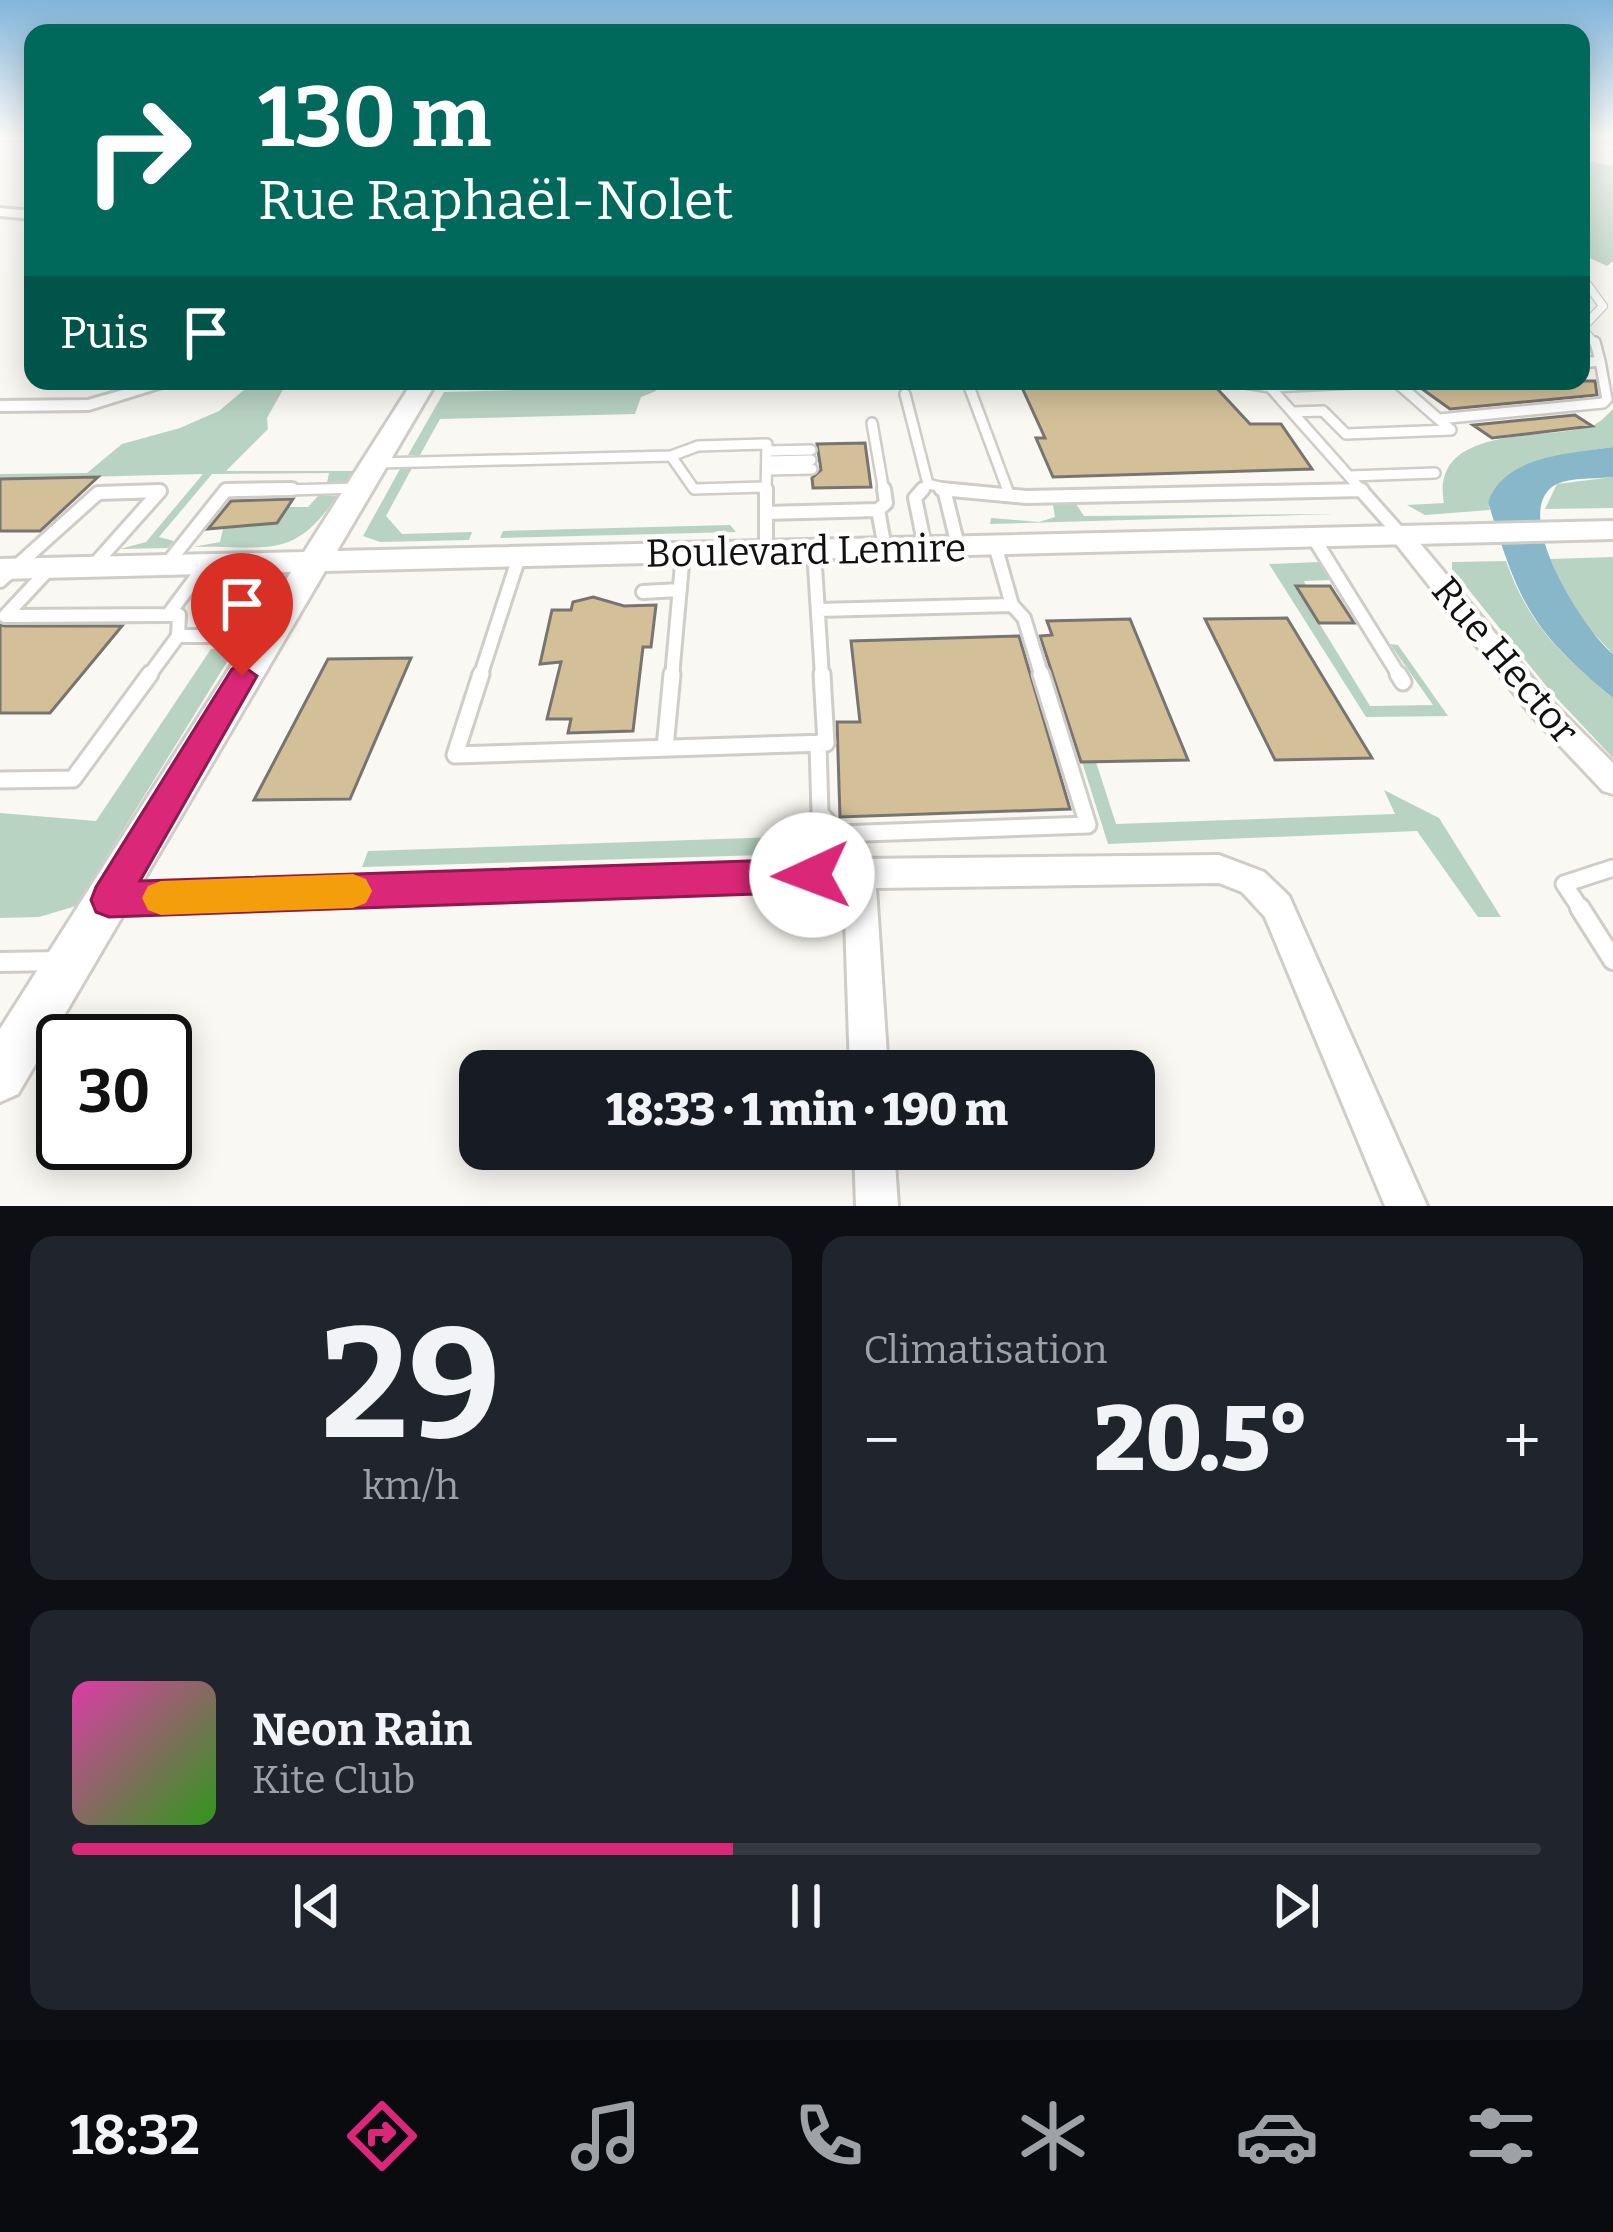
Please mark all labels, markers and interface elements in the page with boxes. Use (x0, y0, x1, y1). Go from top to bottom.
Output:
text: 130 m (258, 67, 491, 168)
icon: right (60, 72, 216, 228)
text: Rue Raphaël-Nolet (258, 169, 733, 233)
icon: arrive (173, 300, 239, 366)
text: Puis (60, 306, 149, 360)
street label: Boulevard Lemire (645, 525, 967, 577)
pin (191, 553, 293, 676)
street label: Rue Hector (1422, 568, 1588, 753)
icon: arrive (209, 571, 275, 637)
position arrow (749, 812, 875, 938)
speed limit sign: 30 (36, 1014, 192, 1170)
text: 18:33 · 1 min · 190 m (606, 1083, 1008, 1137)
text: 29 (321, 1291, 501, 1478)
text: Climatisation (864, 1327, 1107, 1373)
text: 20.5° (1094, 1386, 1309, 1494)
text: − (864, 1401, 900, 1480)
text: + (1503, 1401, 1541, 1480)
text: km/h (362, 1463, 459, 1509)
text: Neon Rain (252, 1703, 472, 1757)
text: Kite Club (252, 1757, 415, 1803)
icon: previous (284, 1873, 350, 1939)
icon: pause (773, 1873, 839, 1939)
icon: next (1263, 1873, 1329, 1939)
icon: directions (340, 2094, 424, 2178)
icon: music (564, 2094, 648, 2178)
icon: phone (787, 2094, 871, 2178)
icon: climate (1011, 2094, 1095, 2178)
icon: car (1235, 2094, 1319, 2178)
icon: filters (1459, 2094, 1543, 2178)
text: 18:32 (70, 2104, 200, 2168)

